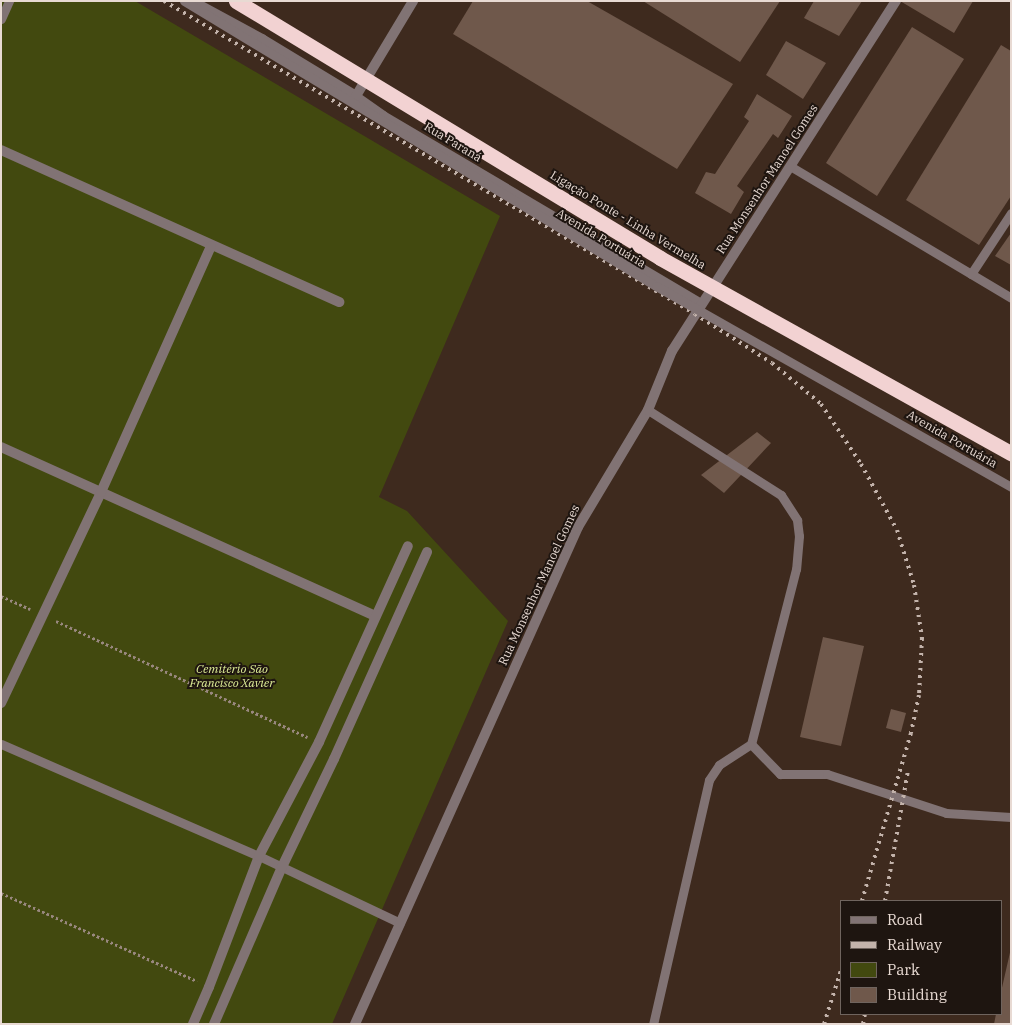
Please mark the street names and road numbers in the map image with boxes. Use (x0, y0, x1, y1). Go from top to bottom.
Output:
street label: Rua Monsenhor Manoel Gomes (713, 101, 821, 257)
street label: Rua Paraná (422, 119, 484, 165)
street label: Ligação Ponte - Linha Vermelha (548, 168, 708, 272)
street label: Avenida Portuária (554, 206, 648, 270)
street label: Avenida Portuária (904, 407, 1000, 471)
street label: Rua Monsenhor Manoel Gomes (495, 502, 583, 668)

